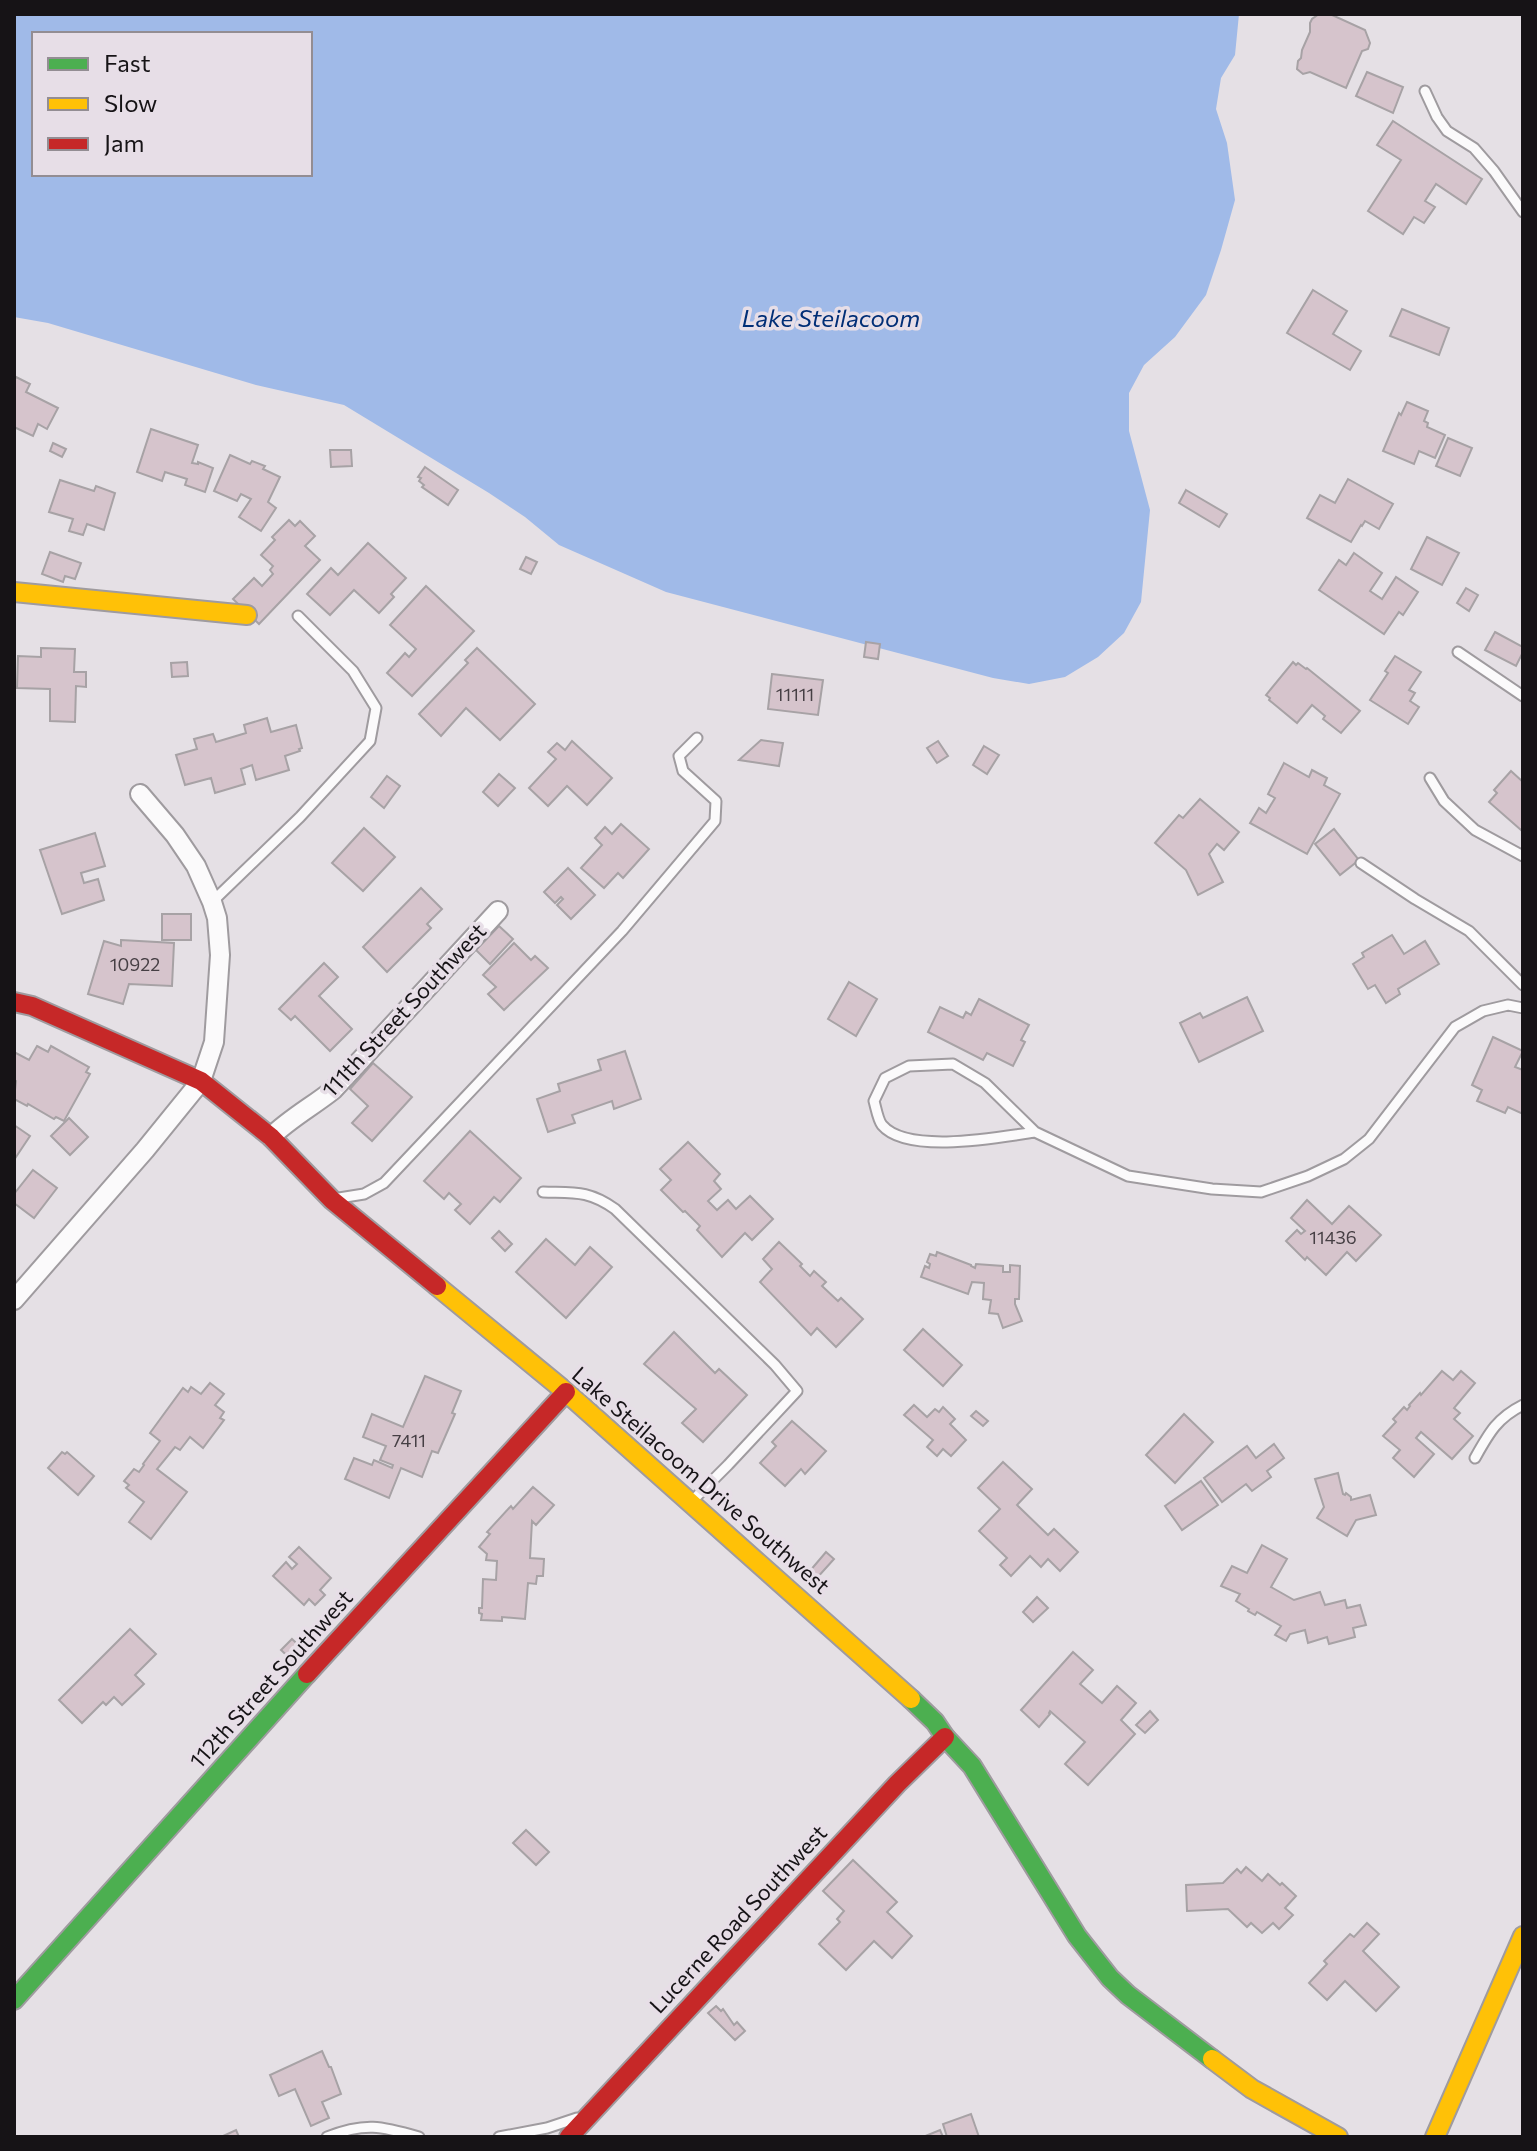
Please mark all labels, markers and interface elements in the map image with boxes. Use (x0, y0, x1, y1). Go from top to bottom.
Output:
legend (32, 32, 312, 176)
text: Fast (104, 48, 151, 77)
text: Slow (104, 88, 157, 117)
text: Jam (104, 128, 144, 157)
water label: Lake Steilacoom (742, 303, 920, 332)
house number: 11111 (776, 683, 814, 705)
street label: 111th Street Southwest (316, 917, 491, 1102)
house number: 10922 (110, 953, 160, 975)
house number: 11436 (1309, 1226, 1357, 1248)
street label: Lake Steilacoom Drive Southwest (567, 1360, 836, 1599)
house number: 7411 (392, 1429, 426, 1451)
street label: 112th Street Southwest (183, 1584, 358, 1773)
street label: Lucerne Road Southwest (643, 1819, 832, 2018)

